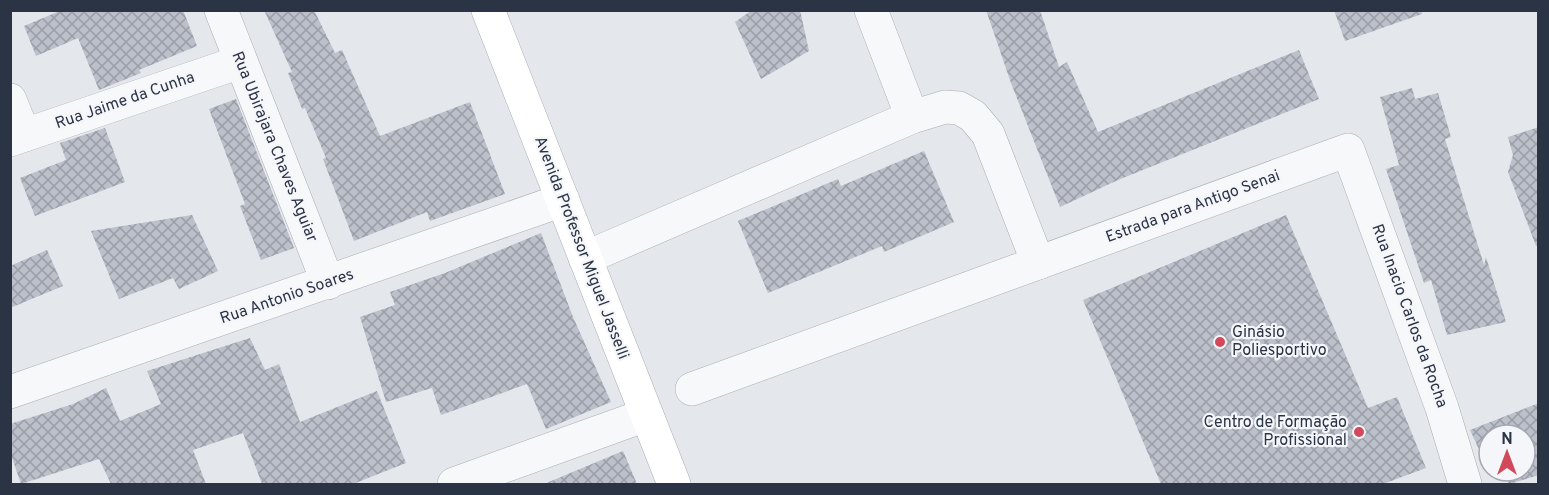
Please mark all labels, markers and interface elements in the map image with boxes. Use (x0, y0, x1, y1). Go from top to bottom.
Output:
street label: Rua Ubirajara Chaves Aguiar (227, 49, 321, 245)
street label: Rua Jaime da Cunha (53, 68, 197, 134)
street label: Avenida Professor Miguel Jasselli (529, 134, 633, 362)
street label: Estrada para Antigo Senai (1103, 166, 1283, 248)
street label: Rua Inacio Carlos da Rocha (1366, 221, 1452, 411)
street label: Rua Antonio Soares (218, 265, 356, 329)
place label: Ginásio Poliesportivo (1232, 323, 1327, 361)
marker: Ginásio Poliesportivo (1213, 335, 1227, 349)
place label: Centro de Formação Profissional (1204, 413, 1347, 451)
north arrow (1477, 423, 1537, 483)
marker: Centro de Formação Profissional (1352, 425, 1366, 439)
text: N (1501, 430, 1513, 450)

